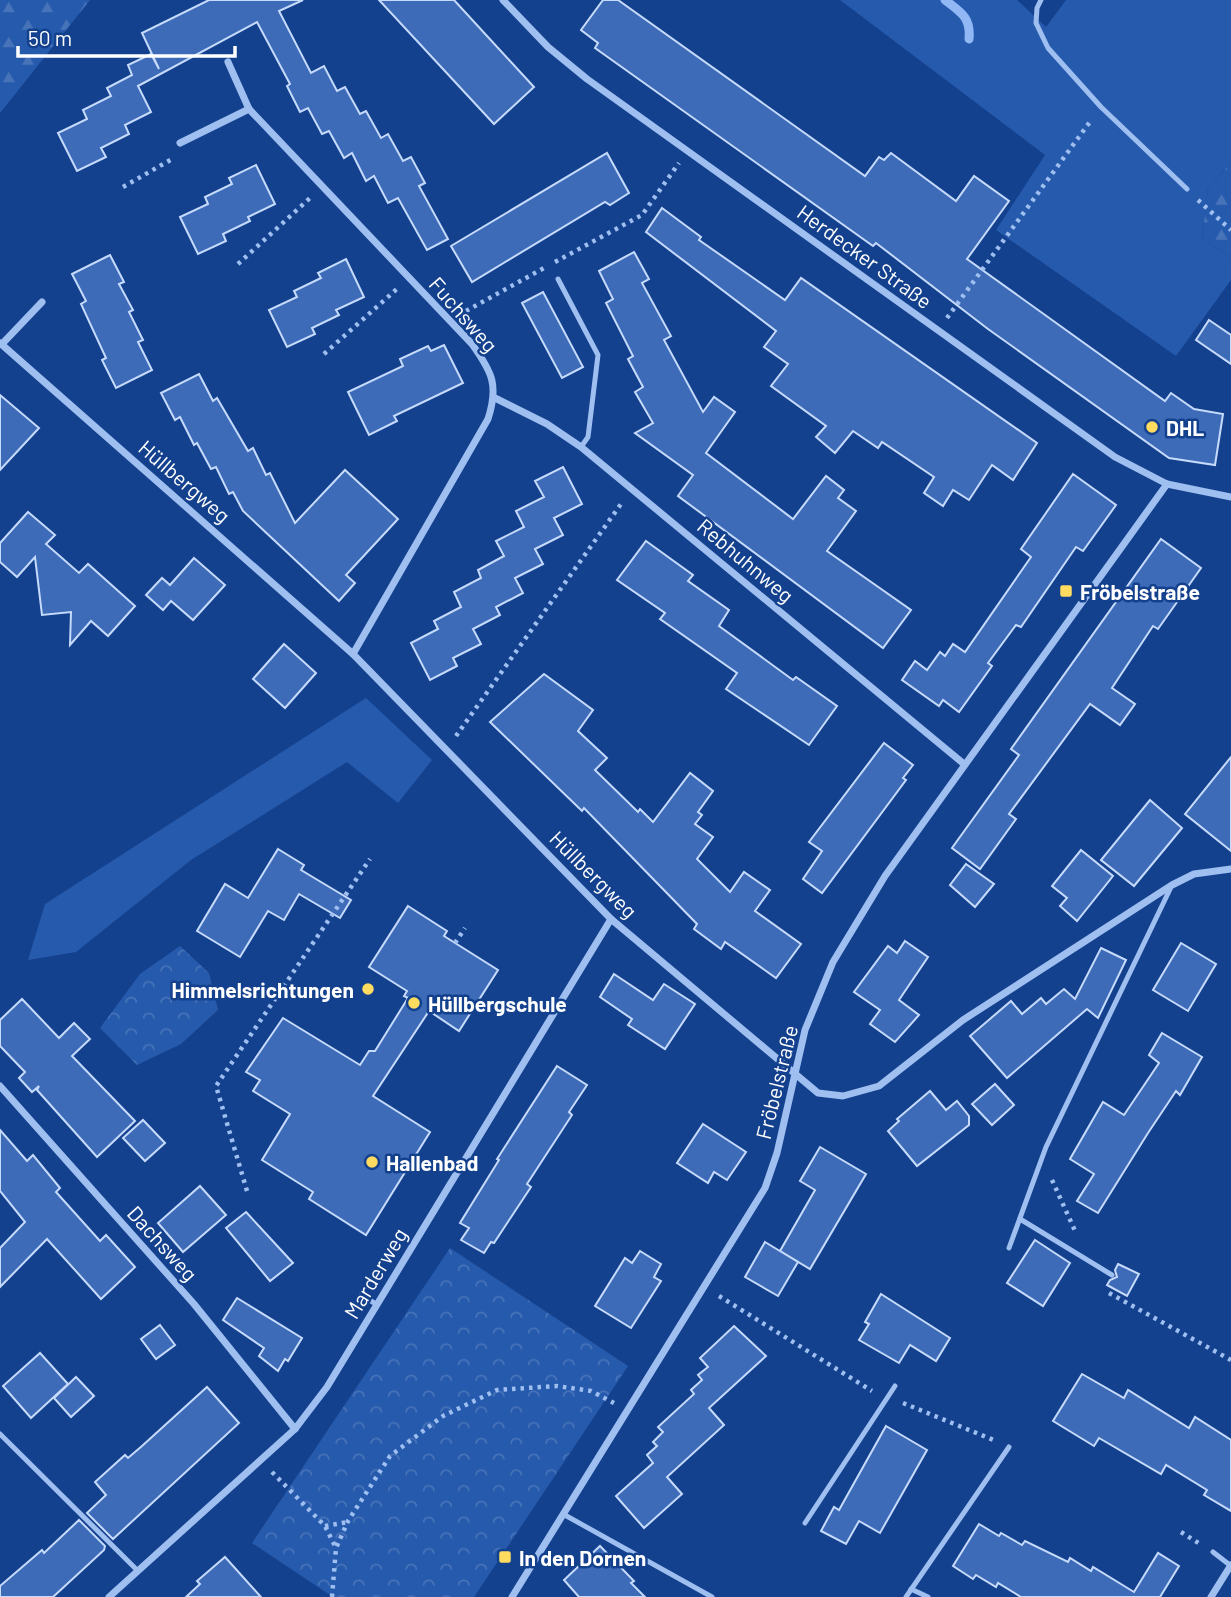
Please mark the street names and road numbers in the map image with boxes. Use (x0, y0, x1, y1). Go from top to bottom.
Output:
street label: Herdecker Straße (793, 199, 937, 313)
street label: Fuchsweg (424, 271, 504, 357)
street label: Hüllbergweg (134, 434, 236, 528)
street label: Rebhuhnweg (693, 513, 799, 607)
street label: Hüllbergweg (545, 825, 643, 923)
street label: Fröbelstraße (750, 1022, 802, 1142)
street label: Dachsweg (123, 1200, 203, 1286)
street label: Marderweg (338, 1223, 412, 1323)

